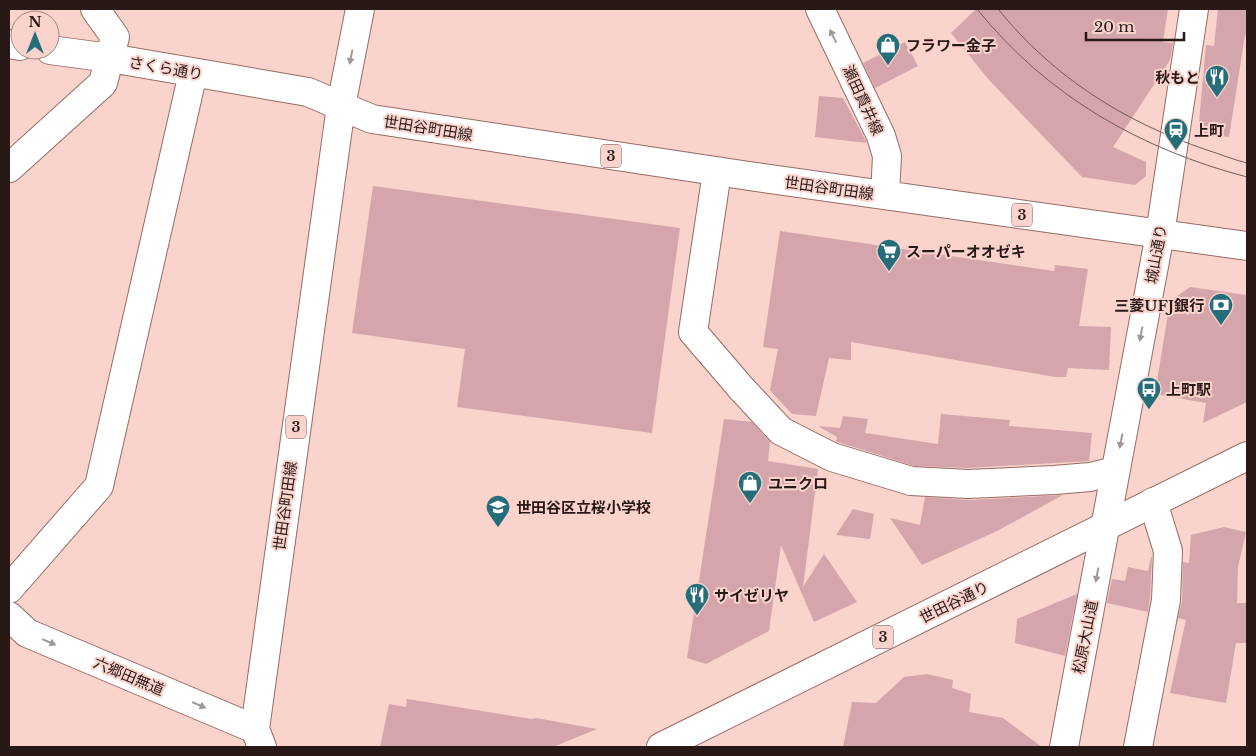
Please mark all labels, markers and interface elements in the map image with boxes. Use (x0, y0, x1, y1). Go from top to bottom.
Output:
north arrow (10, 10, 60, 60)
scale bar (1086, 10, 1184, 42)
text: N (28, 13, 42, 31)
text: 20 m (1094, 17, 1134, 36)
one-way arrow (829, 29, 837, 43)
shop icon: フラワー金子 (875, 32, 901, 66)
place label: フラワー金子 (906, 36, 996, 55)
one-way arrow (347, 49, 355, 64)
street label: さくら通り (127, 52, 205, 84)
street label: 瀬田貫井線 (839, 62, 887, 138)
restaurant icon: 秋もと (1204, 64, 1230, 98)
place label: 秋もと (1155, 68, 1200, 87)
street label: 世田谷町田線 (382, 112, 474, 144)
station icon: 上町 (1163, 117, 1189, 151)
place label: 上町 (1194, 121, 1224, 140)
road number: 3 (601, 144, 621, 168)
street label: 世田谷町田線 (783, 172, 875, 204)
road number: 3 (1012, 204, 1032, 226)
street label: 城山通り (1141, 223, 1171, 285)
supermarket icon: スーパーオオゼキ (876, 238, 902, 272)
place label: スーパーオオゼキ (906, 242, 1026, 261)
bank icon: 三菱UFJ銀行 (1208, 292, 1234, 326)
place label: 三菱UFJ銀行 (1114, 296, 1204, 315)
one-way arrow (1137, 326, 1145, 341)
bus stop icon: 上町駅 (1136, 376, 1162, 410)
place label: 上町駅 (1166, 380, 1211, 399)
road number: 3 (286, 416, 306, 438)
one-way arrow (1116, 433, 1124, 449)
street label: 世田谷町田線 (269, 460, 301, 552)
shop icon: ユニクロ (737, 470, 763, 504)
place label: ユニクロ (768, 474, 828, 493)
school or university icon: 世田谷区立桜小学校 (485, 494, 511, 528)
place label: 世田谷区立桜小学校 (516, 498, 651, 517)
one-way arrow (1093, 567, 1101, 582)
street label: 世田谷通り (916, 577, 992, 627)
restaurant icon: サイゼリヤ (684, 582, 710, 616)
place label: サイゼリヤ (714, 586, 789, 605)
street label: 松原大山道 (1069, 598, 1101, 676)
road number: 3 (873, 626, 893, 649)
one-way arrow (42, 639, 56, 647)
street label: 六郷田無道 (91, 653, 167, 699)
one-way arrow (192, 702, 206, 710)

